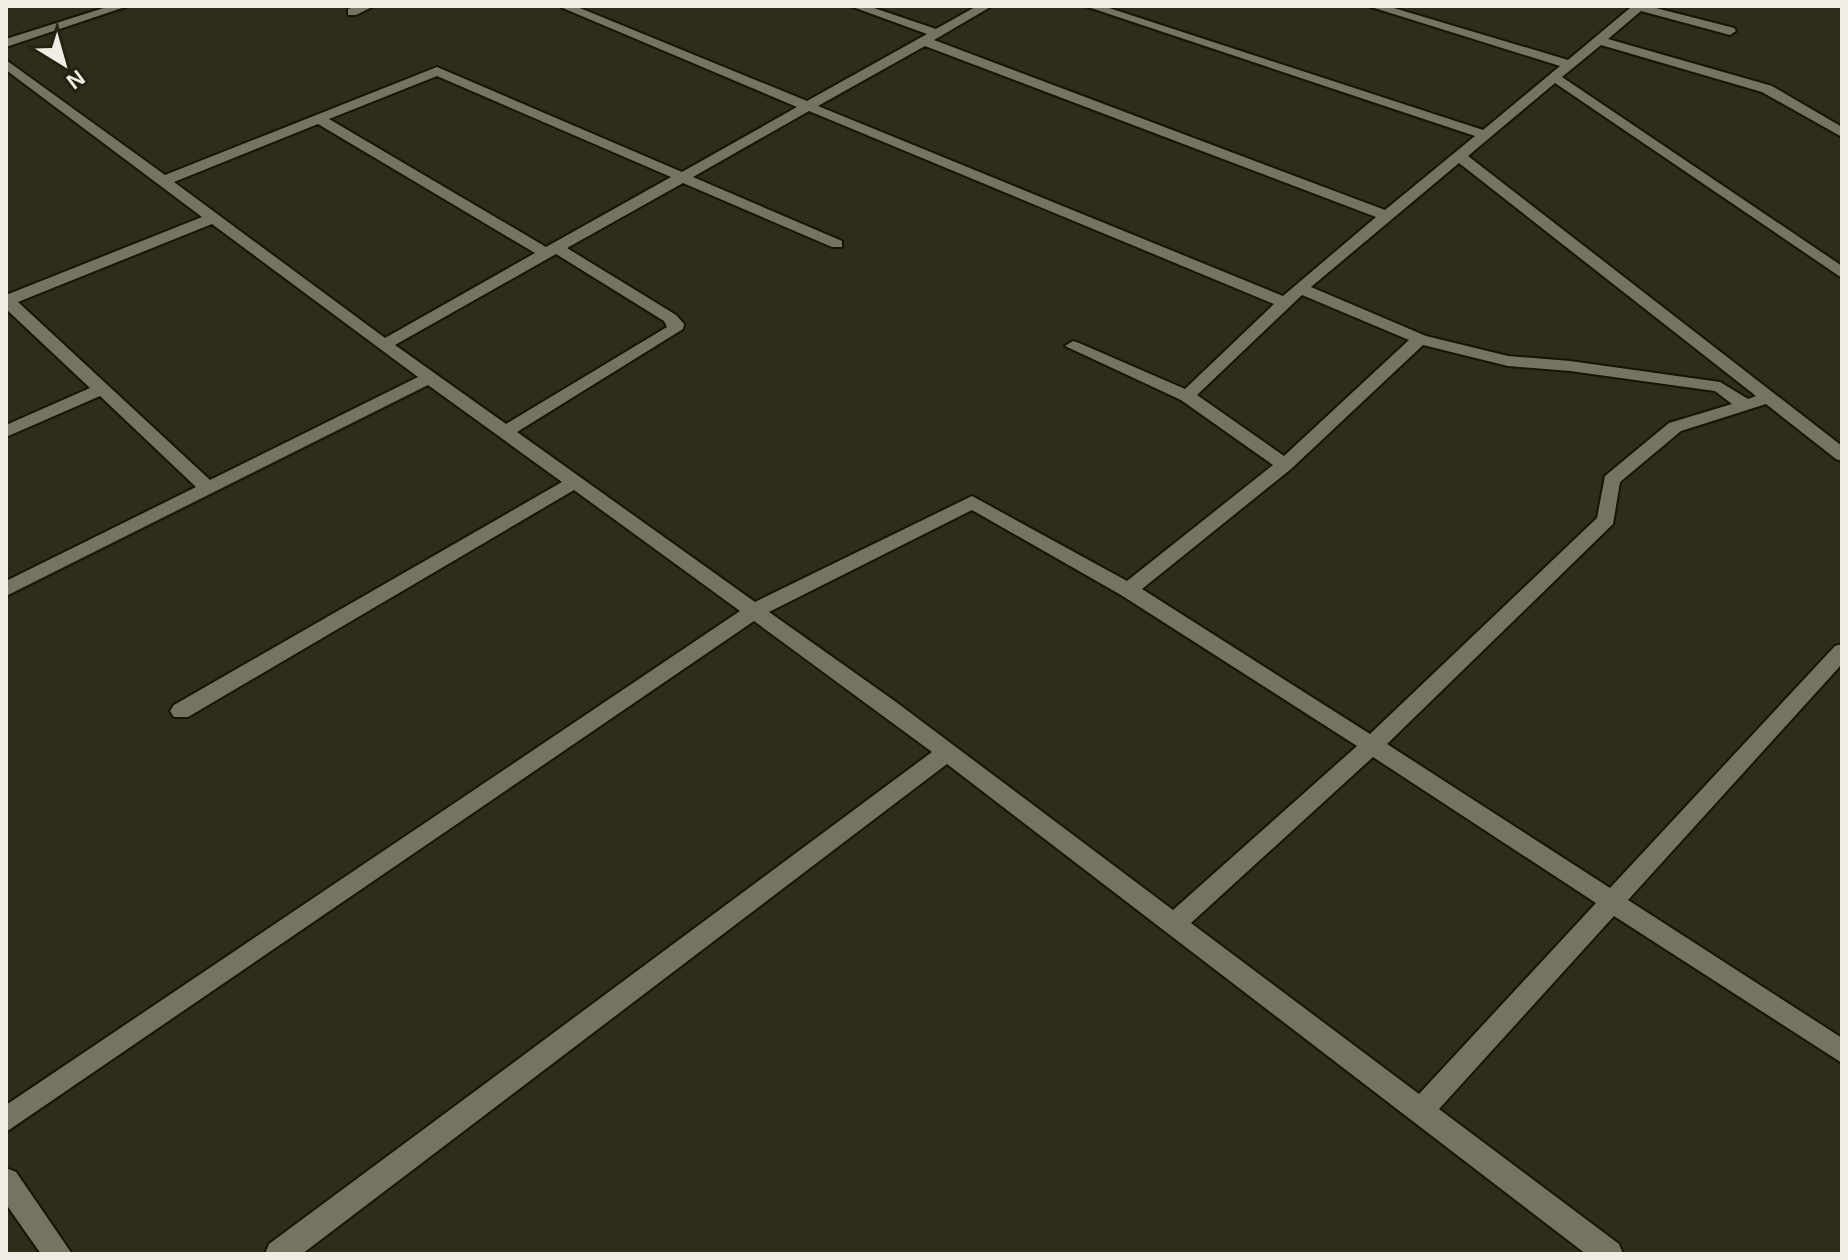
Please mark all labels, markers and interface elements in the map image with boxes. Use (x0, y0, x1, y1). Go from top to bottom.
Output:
north arrow (24, 24, 104, 104)
text: N (62, 65, 90, 94)

